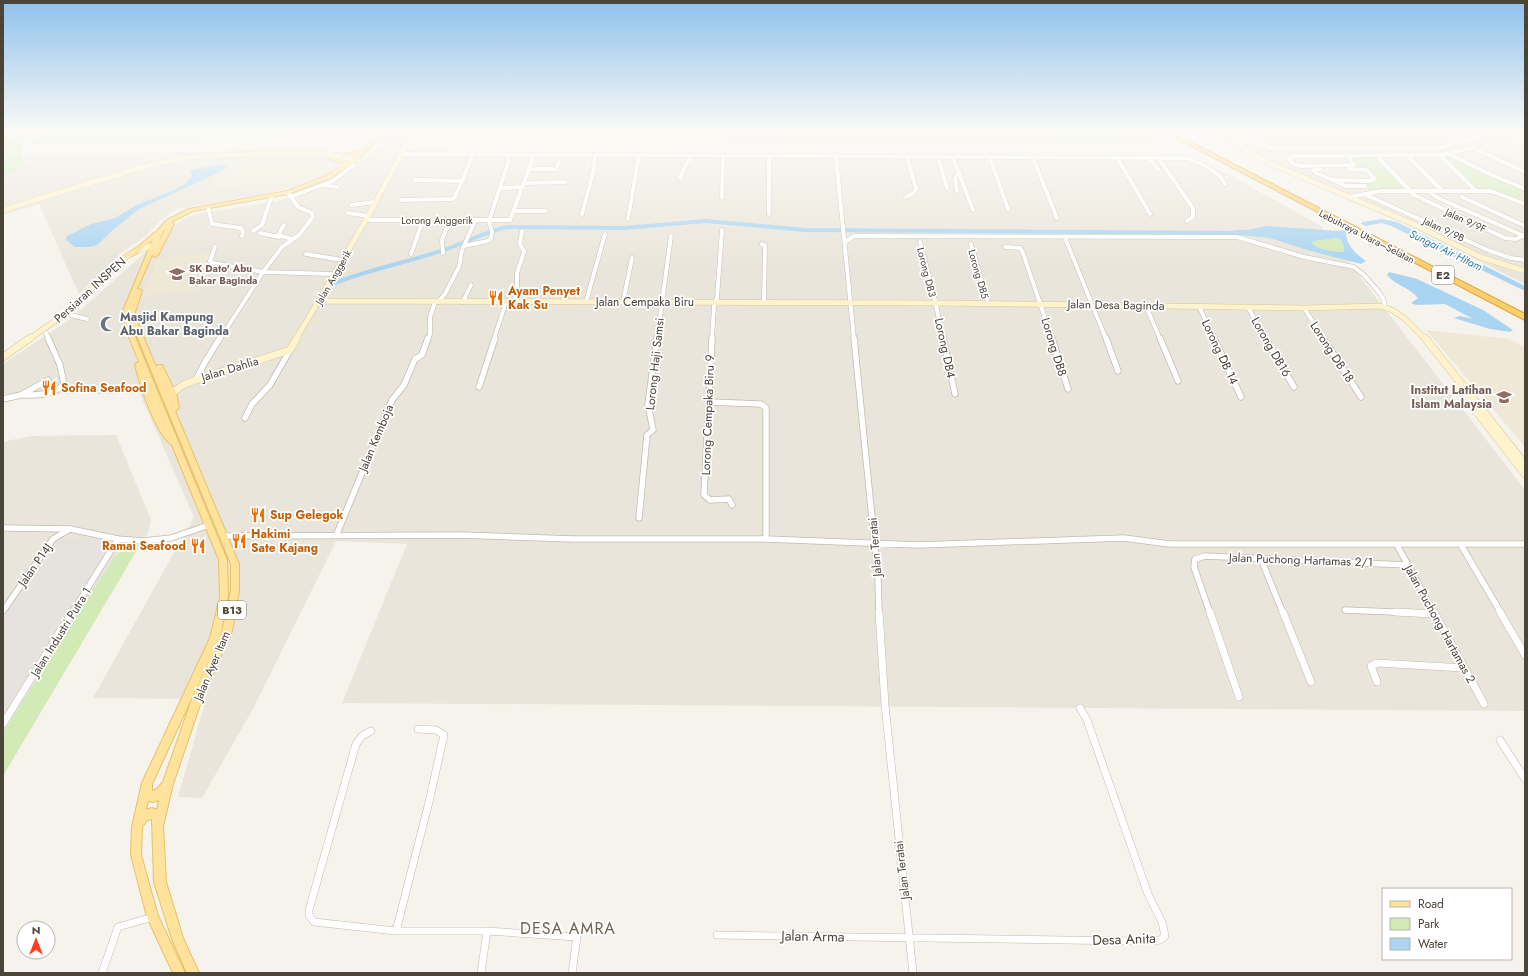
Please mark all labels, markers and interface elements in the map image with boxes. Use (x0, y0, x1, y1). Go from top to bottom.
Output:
street label: Jalan 9/9F (1441, 204, 1489, 236)
street label: Lebuhraya Utara–Selatan (1316, 206, 1417, 267)
street label: Jalan 9/9B (1419, 212, 1467, 246)
street label: Lorong Anggerik (401, 213, 473, 228)
water label: Sungai Air Hitam (1407, 225, 1485, 275)
street label: Jalan Anggerik (311, 246, 356, 309)
street label: Lorong DB3 (913, 246, 940, 299)
street label: Lorong DB5 (964, 248, 993, 301)
street label: Persiaran INSPEN (50, 253, 130, 327)
place label: SK Dato' Abu Bakar Baginda (189, 261, 258, 288)
school or university icon: SK Dato' Abu Bakar Baginda (168, 265, 186, 283)
road number: E2 (1432, 266, 1454, 284)
place label: Ayam Penyet Kak Su (507, 282, 580, 314)
restaurant icon: Ayam Penyet Kak Su (487, 289, 505, 307)
street label: Jalan Cempaka Biru (594, 293, 694, 311)
street label: Jalan Desa Baginda (1065, 295, 1165, 315)
place label: Masjid Kampung Abu Bakar Baginda (119, 308, 229, 340)
street label: Lorong DB16 (1247, 314, 1295, 380)
mosque icon: Masjid Kampung Abu Bakar Baginda (99, 315, 117, 333)
street label: Lorong DB8 (1037, 315, 1071, 379)
street label: Lorong DB4 (930, 316, 960, 380)
street label: Lorong DB 14 (1197, 316, 1243, 388)
street label: Lorong Haji Samsi (641, 317, 669, 411)
street label: Lorong DB 18 (1306, 318, 1358, 386)
street label: Jalan Dahlia (197, 352, 261, 387)
street label: Lorong Cempaka Biru 9 (697, 354, 719, 476)
restaurant icon: Sofina Seafood (40, 379, 58, 397)
place label: Sofina Seafood (61, 379, 147, 397)
place label: Institut Latihan Islam Malaysia (1410, 381, 1492, 413)
school or university icon: Institut Latihan Islam Malaysia (1495, 388, 1513, 406)
street label: Jalan Kemboja (353, 402, 398, 476)
restaurant icon: Sup Gelegok (249, 506, 267, 524)
place label: Sup Gelegok (270, 506, 344, 524)
street label: Jalan Teratai (863, 517, 887, 579)
place label: Hakimi Sate Kajang (251, 525, 318, 557)
restaurant icon: Hakimi Sate Kajang (230, 532, 248, 550)
place label: Ramai Seafood (102, 537, 186, 555)
restaurant icon: Ramai Seafood (189, 537, 207, 555)
street label: Jalan P14J (12, 540, 56, 592)
street label: Jalan Puchong Hartamas 2/1 (1227, 548, 1373, 572)
street label: Jalan Puchong Hartamas 2 (1399, 560, 1480, 686)
street label: Jalan Industri Putra 1 (25, 584, 96, 682)
road number: B13 (218, 601, 246, 619)
street label: Jalan Ayer Itam (188, 628, 235, 706)
street label: Jalan Teratai (889, 839, 915, 903)
legend (1382, 888, 1512, 960)
text: Road (1418, 895, 1444, 913)
text: Park (1418, 915, 1440, 933)
district label: DESA AMRA (520, 917, 616, 940)
north arrow (16, 920, 56, 960)
text: N (32, 922, 40, 938)
street label: Jalan Arma (779, 925, 845, 947)
street label: Desa Anita (1092, 928, 1156, 950)
text: Water (1418, 935, 1449, 953)

